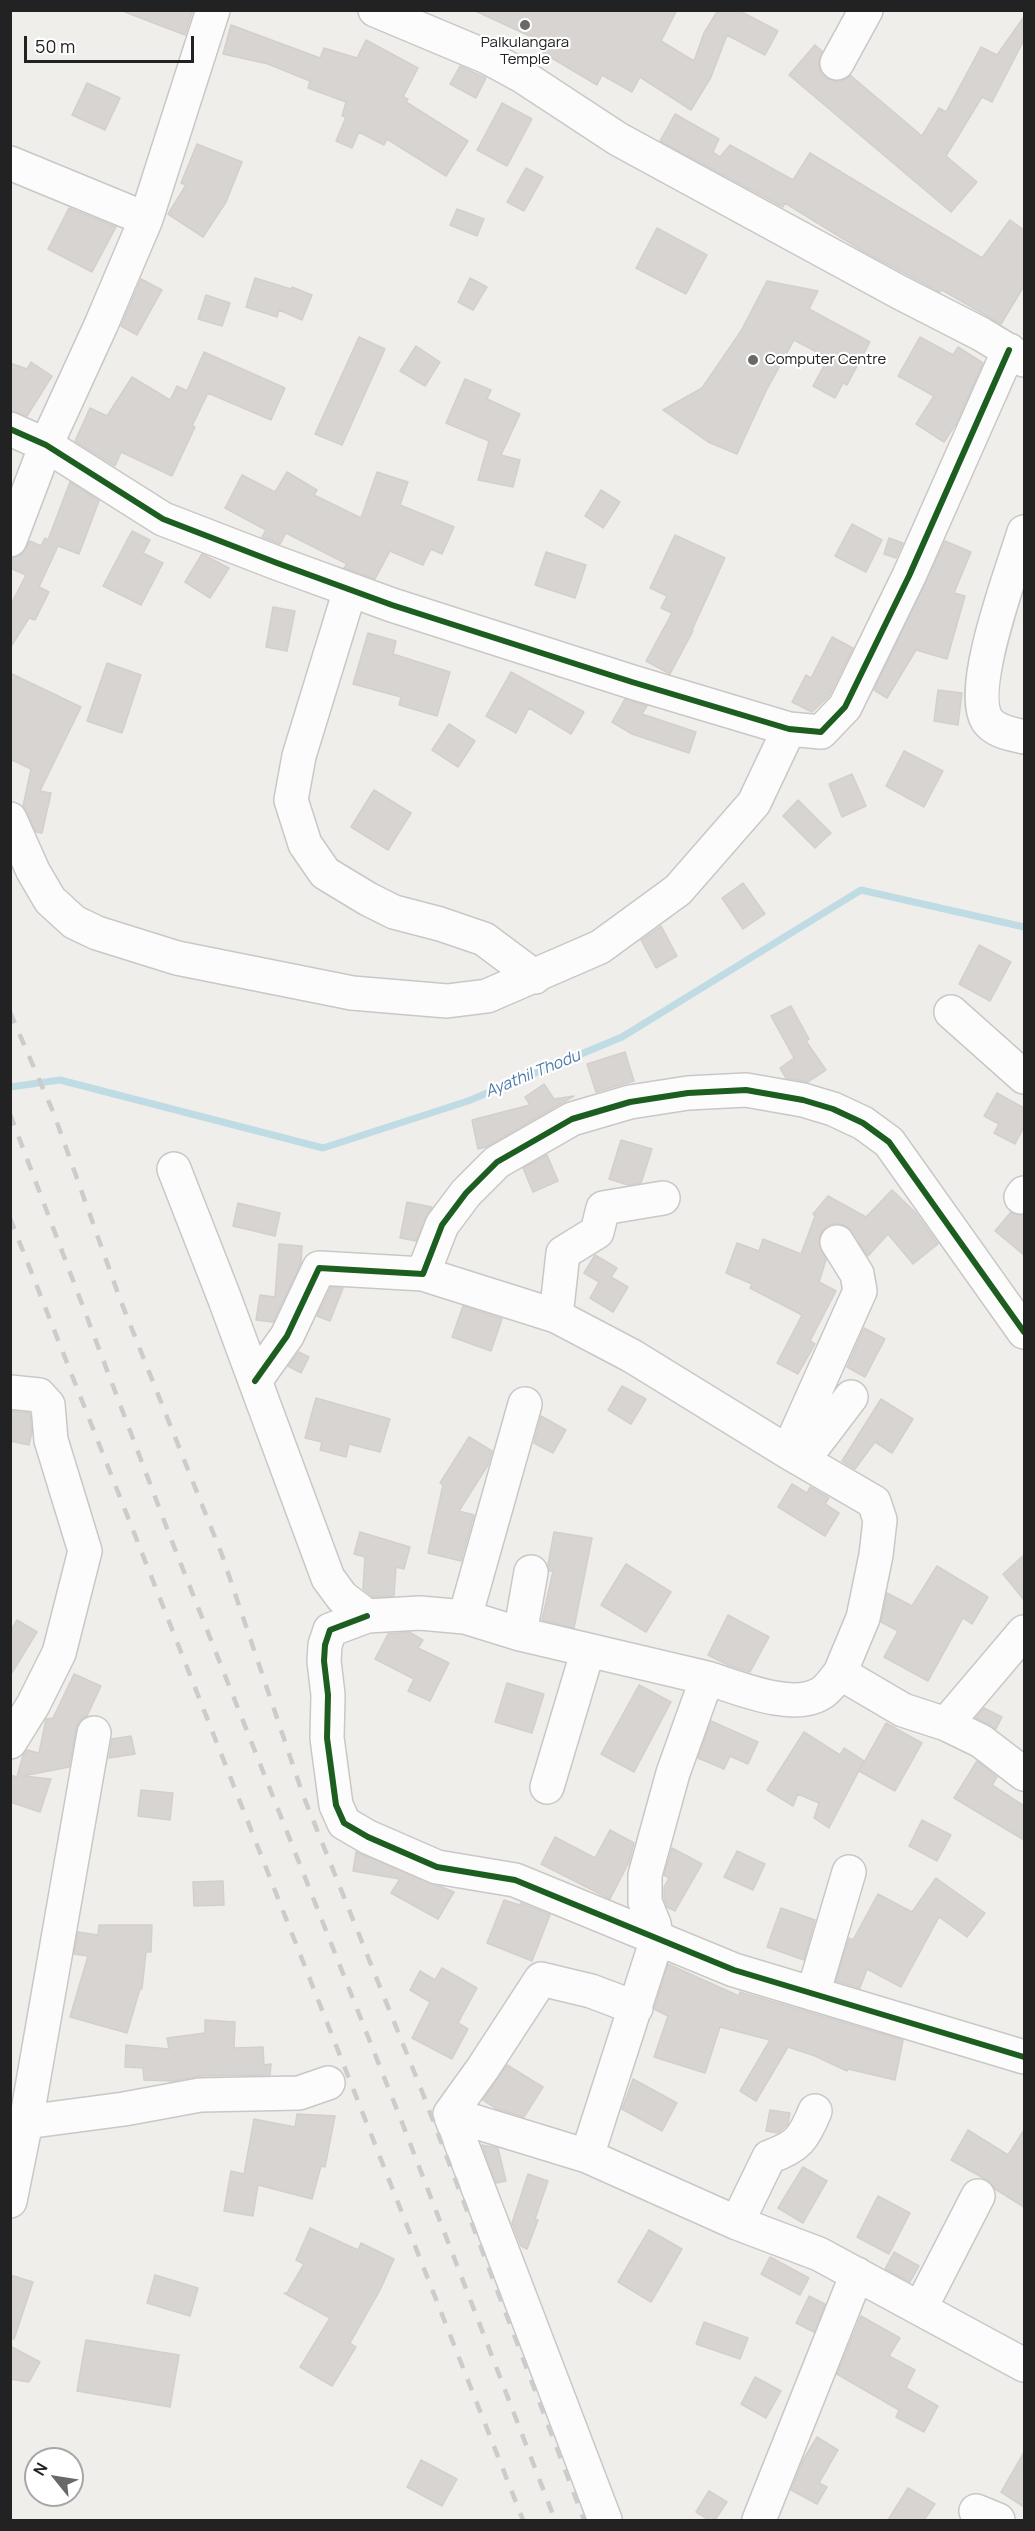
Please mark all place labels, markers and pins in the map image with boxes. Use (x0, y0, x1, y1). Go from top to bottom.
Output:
marker: Palkulangara Temple (518, 18, 532, 32)
place label: Palkulangara Temple (481, 34, 569, 69)
place label: Computer Centre (765, 351, 886, 369)
marker: Computer Centre (746, 353, 760, 367)

